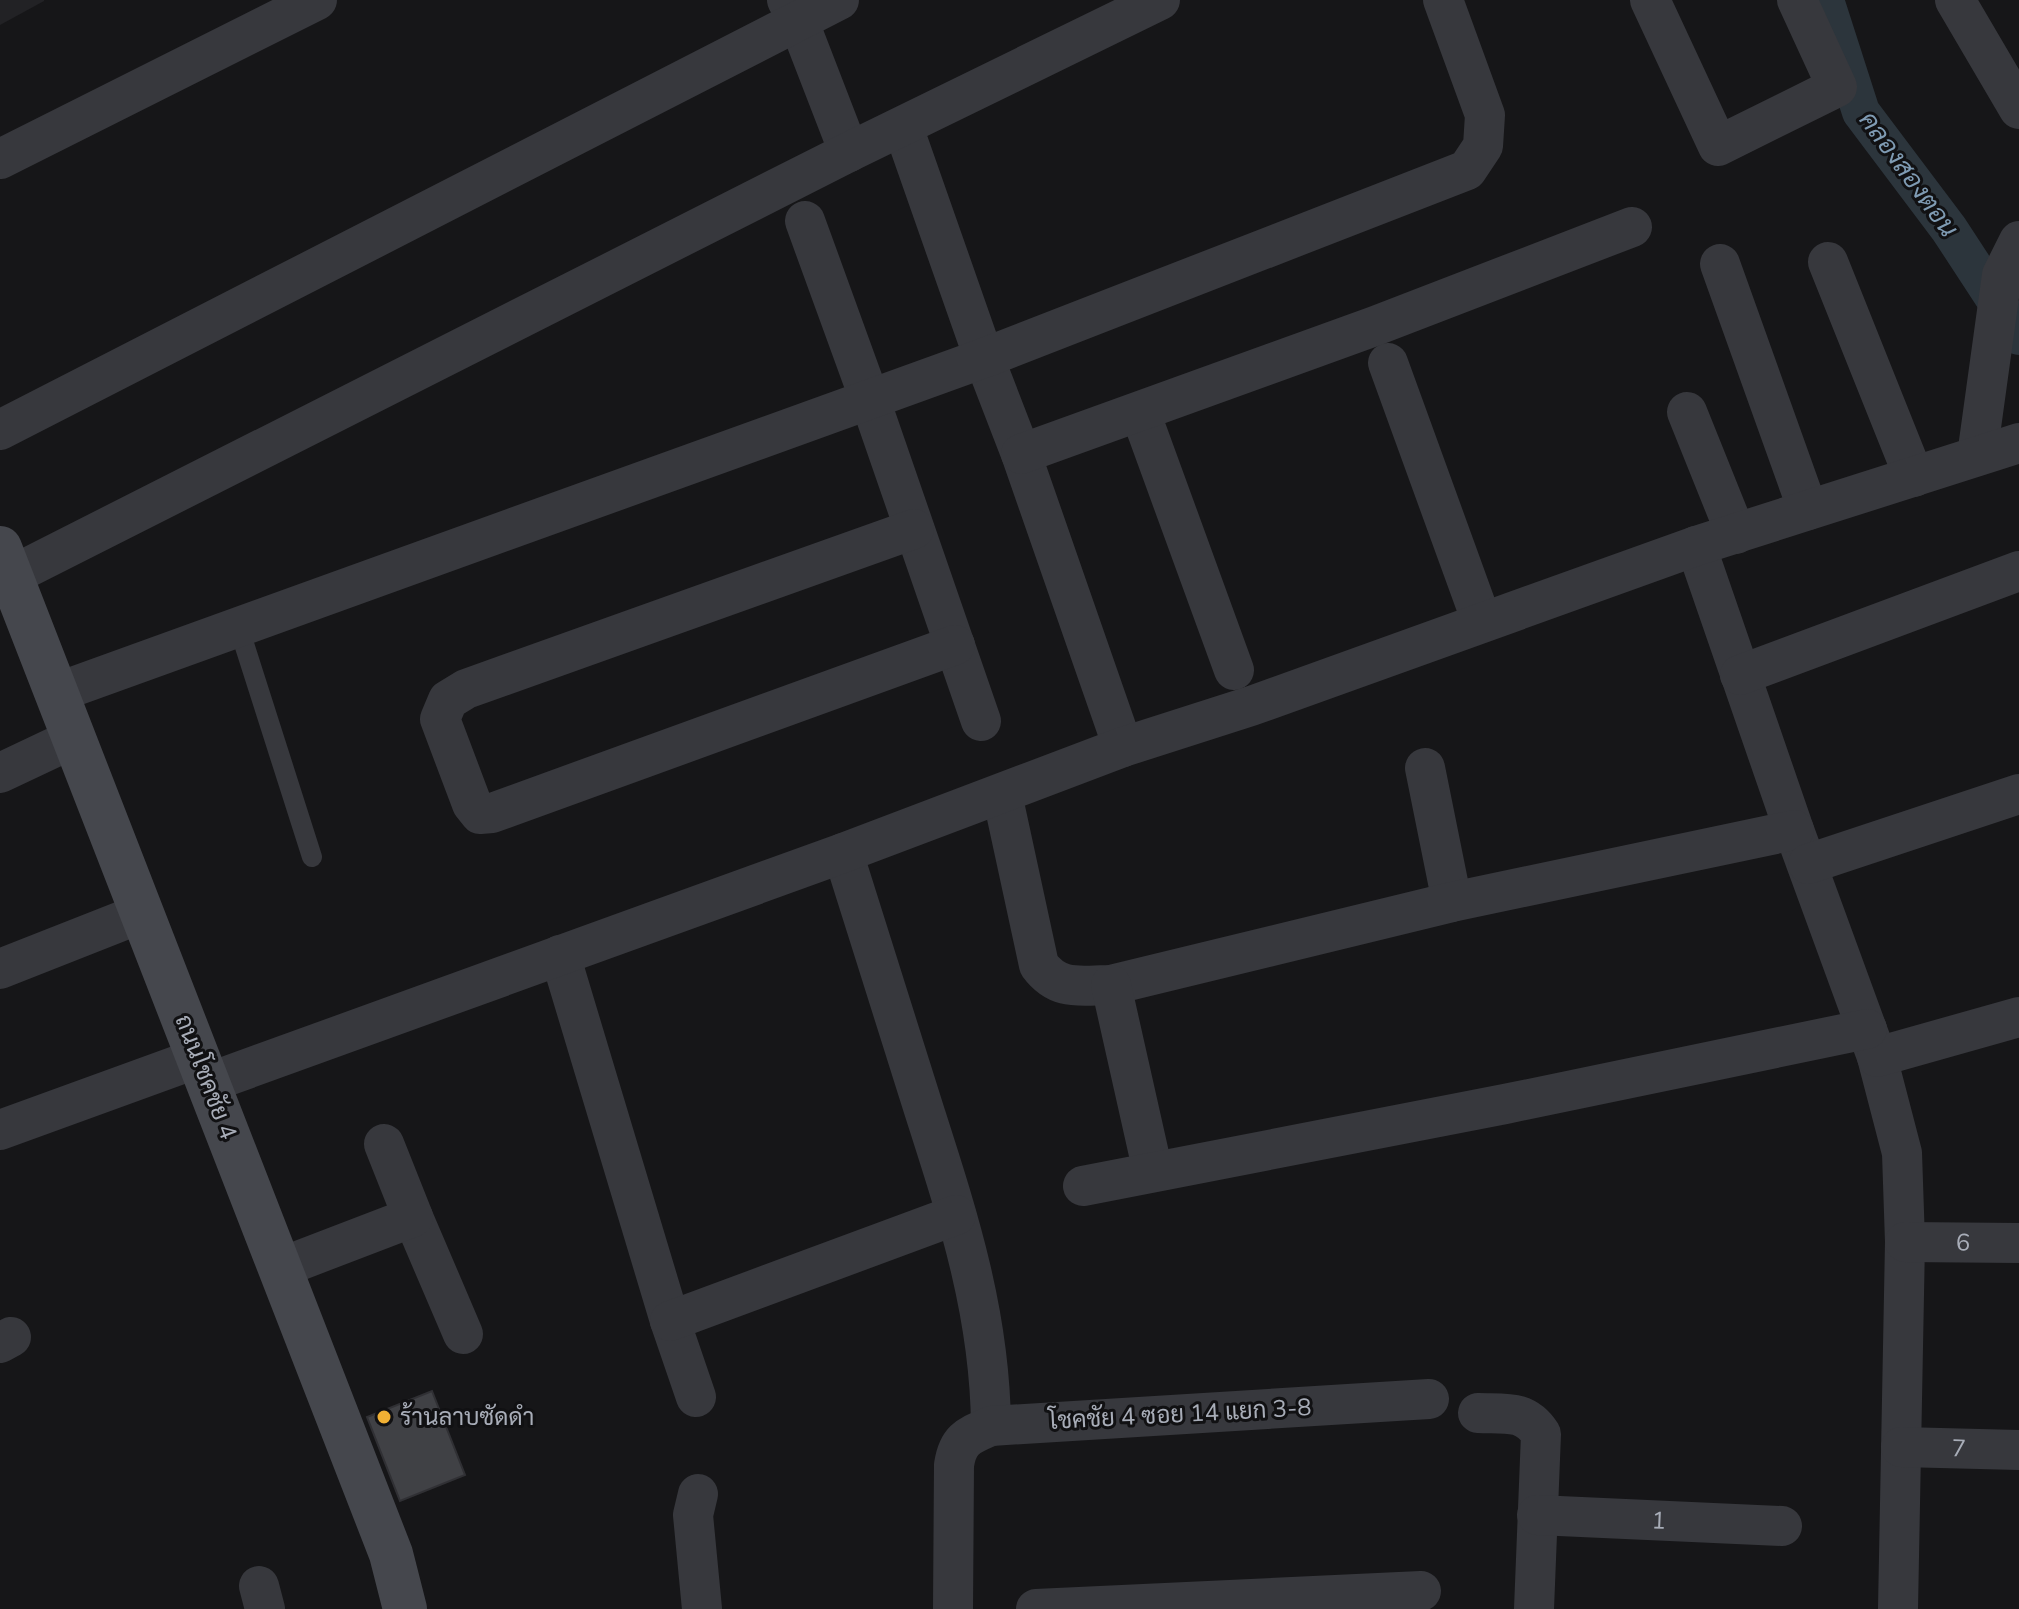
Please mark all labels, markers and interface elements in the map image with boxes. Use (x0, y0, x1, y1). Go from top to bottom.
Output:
water label: คลองสองตอน (1851, 104, 1966, 245)
street label: ถนนโชคชัย 4 (168, 1010, 244, 1144)
street label: 6 (1956, 1226, 1970, 1259)
street label: โชคชัย 4 ซอย 14 แยก 3-8 (1046, 1391, 1312, 1437)
place label: ร้านลาบซัดดำ (400, 1401, 534, 1433)
marker: ร้านลาบซัดดำ (375, 1408, 393, 1426)
street label: 7 (1951, 1432, 1967, 1465)
street label: 1 (1651, 1504, 1667, 1537)

